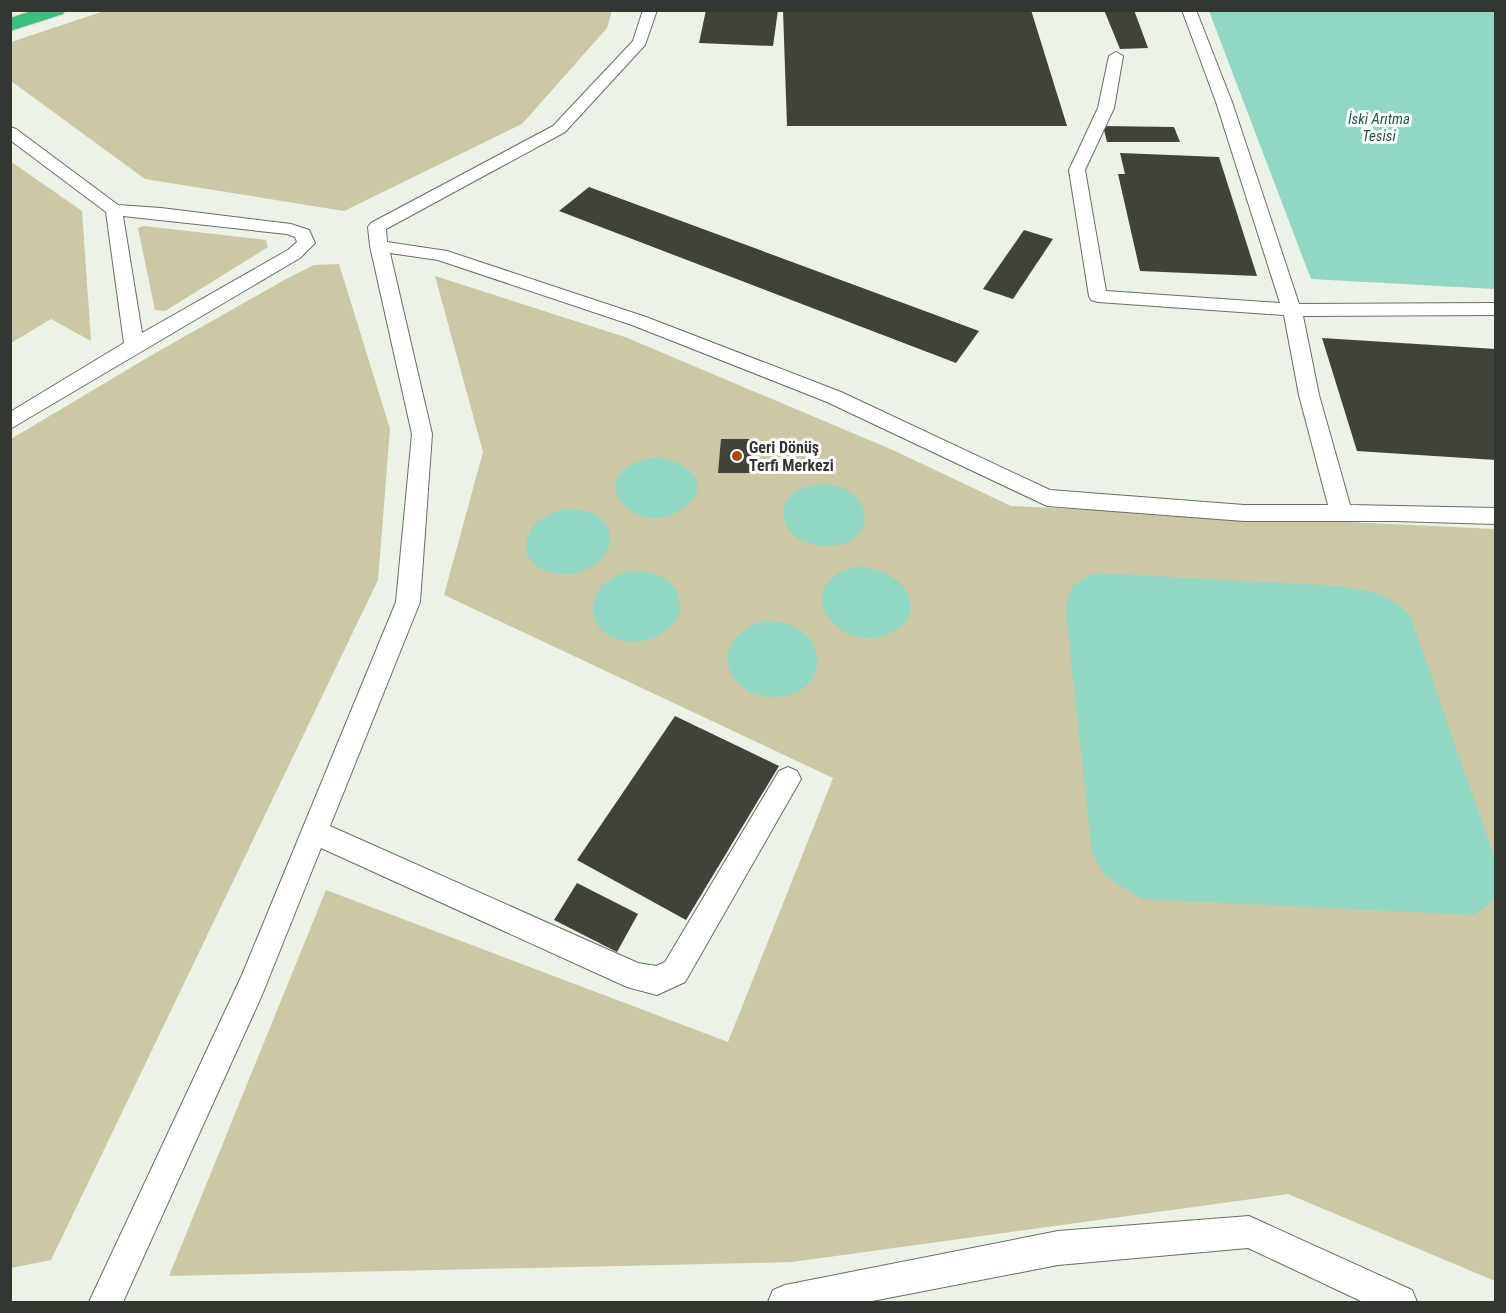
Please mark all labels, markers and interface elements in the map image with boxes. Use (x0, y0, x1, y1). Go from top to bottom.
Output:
water label: İski Arıtma Tesisi (1348, 110, 1410, 145)
place label: Geri Dönüş Terfi Merkezi (749, 438, 834, 475)
marker: Geri Dönüş Terfi Merkezi (730, 449, 744, 463)

